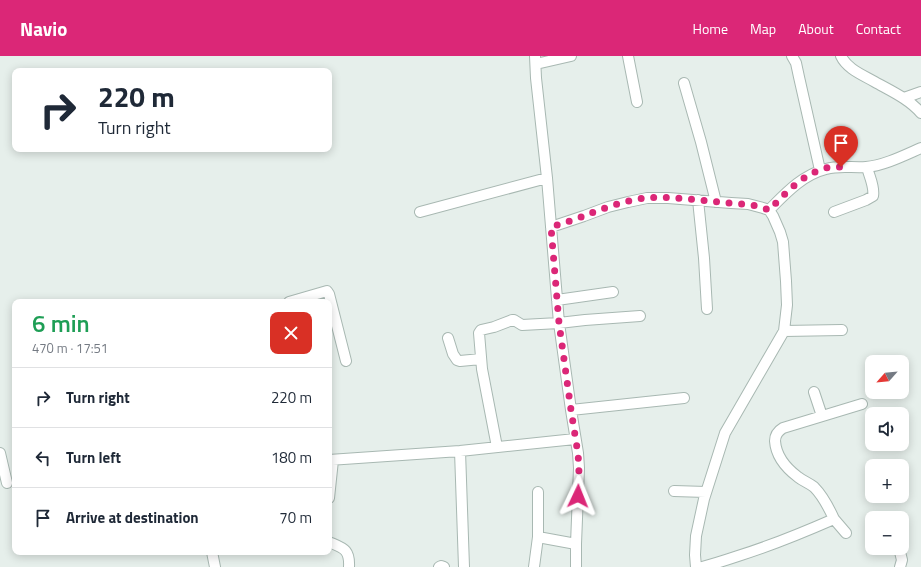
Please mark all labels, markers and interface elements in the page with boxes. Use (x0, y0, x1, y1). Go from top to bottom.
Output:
text: Navio (20, 14, 67, 43)
text: Home (693, 18, 728, 39)
text: Map (750, 18, 776, 39)
text: About (798, 18, 834, 39)
text: Contact (856, 18, 901, 39)
text: 220 m (98, 75, 175, 118)
icon: right (32, 84, 84, 136)
text: Turn right (98, 114, 171, 141)
pin (824, 126, 858, 167)
icon: arrive (830, 132, 852, 154)
text: 6 min (32, 305, 90, 341)
button: close (270, 312, 312, 354)
text: 470 m · 17:51 (32, 338, 108, 358)
north arrow (865, 355, 909, 399)
map controls (865, 355, 909, 555)
text: Turn right (66, 386, 130, 409)
text: 220 m (271, 386, 312, 409)
icon: right (32, 387, 54, 409)
button: sound (865, 407, 909, 451)
text: Turn left (66, 446, 121, 469)
text: 180 m (271, 446, 312, 469)
icon: left (32, 447, 54, 469)
button: + (865, 459, 909, 503)
position arrow (557, 475, 599, 517)
text: Arrive at destination (66, 506, 199, 529)
text: 70 m (279, 506, 312, 529)
icon: arrive (32, 507, 54, 529)
button: − (865, 511, 909, 555)

